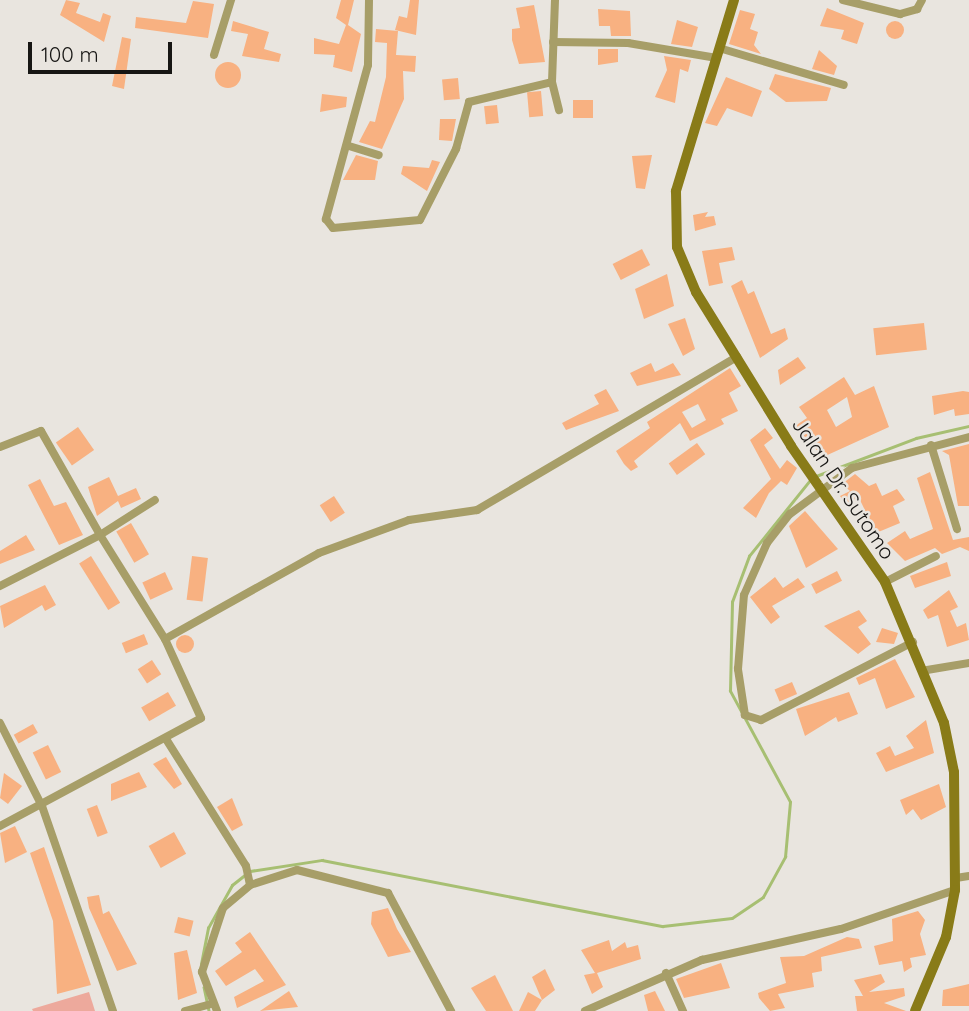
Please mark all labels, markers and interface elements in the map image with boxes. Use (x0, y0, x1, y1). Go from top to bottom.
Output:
scale bar (32, 28, 175, 72)
text: 100 m (41, 41, 99, 67)
street label: Jalan Dr. Sutomo (787, 412, 901, 564)

